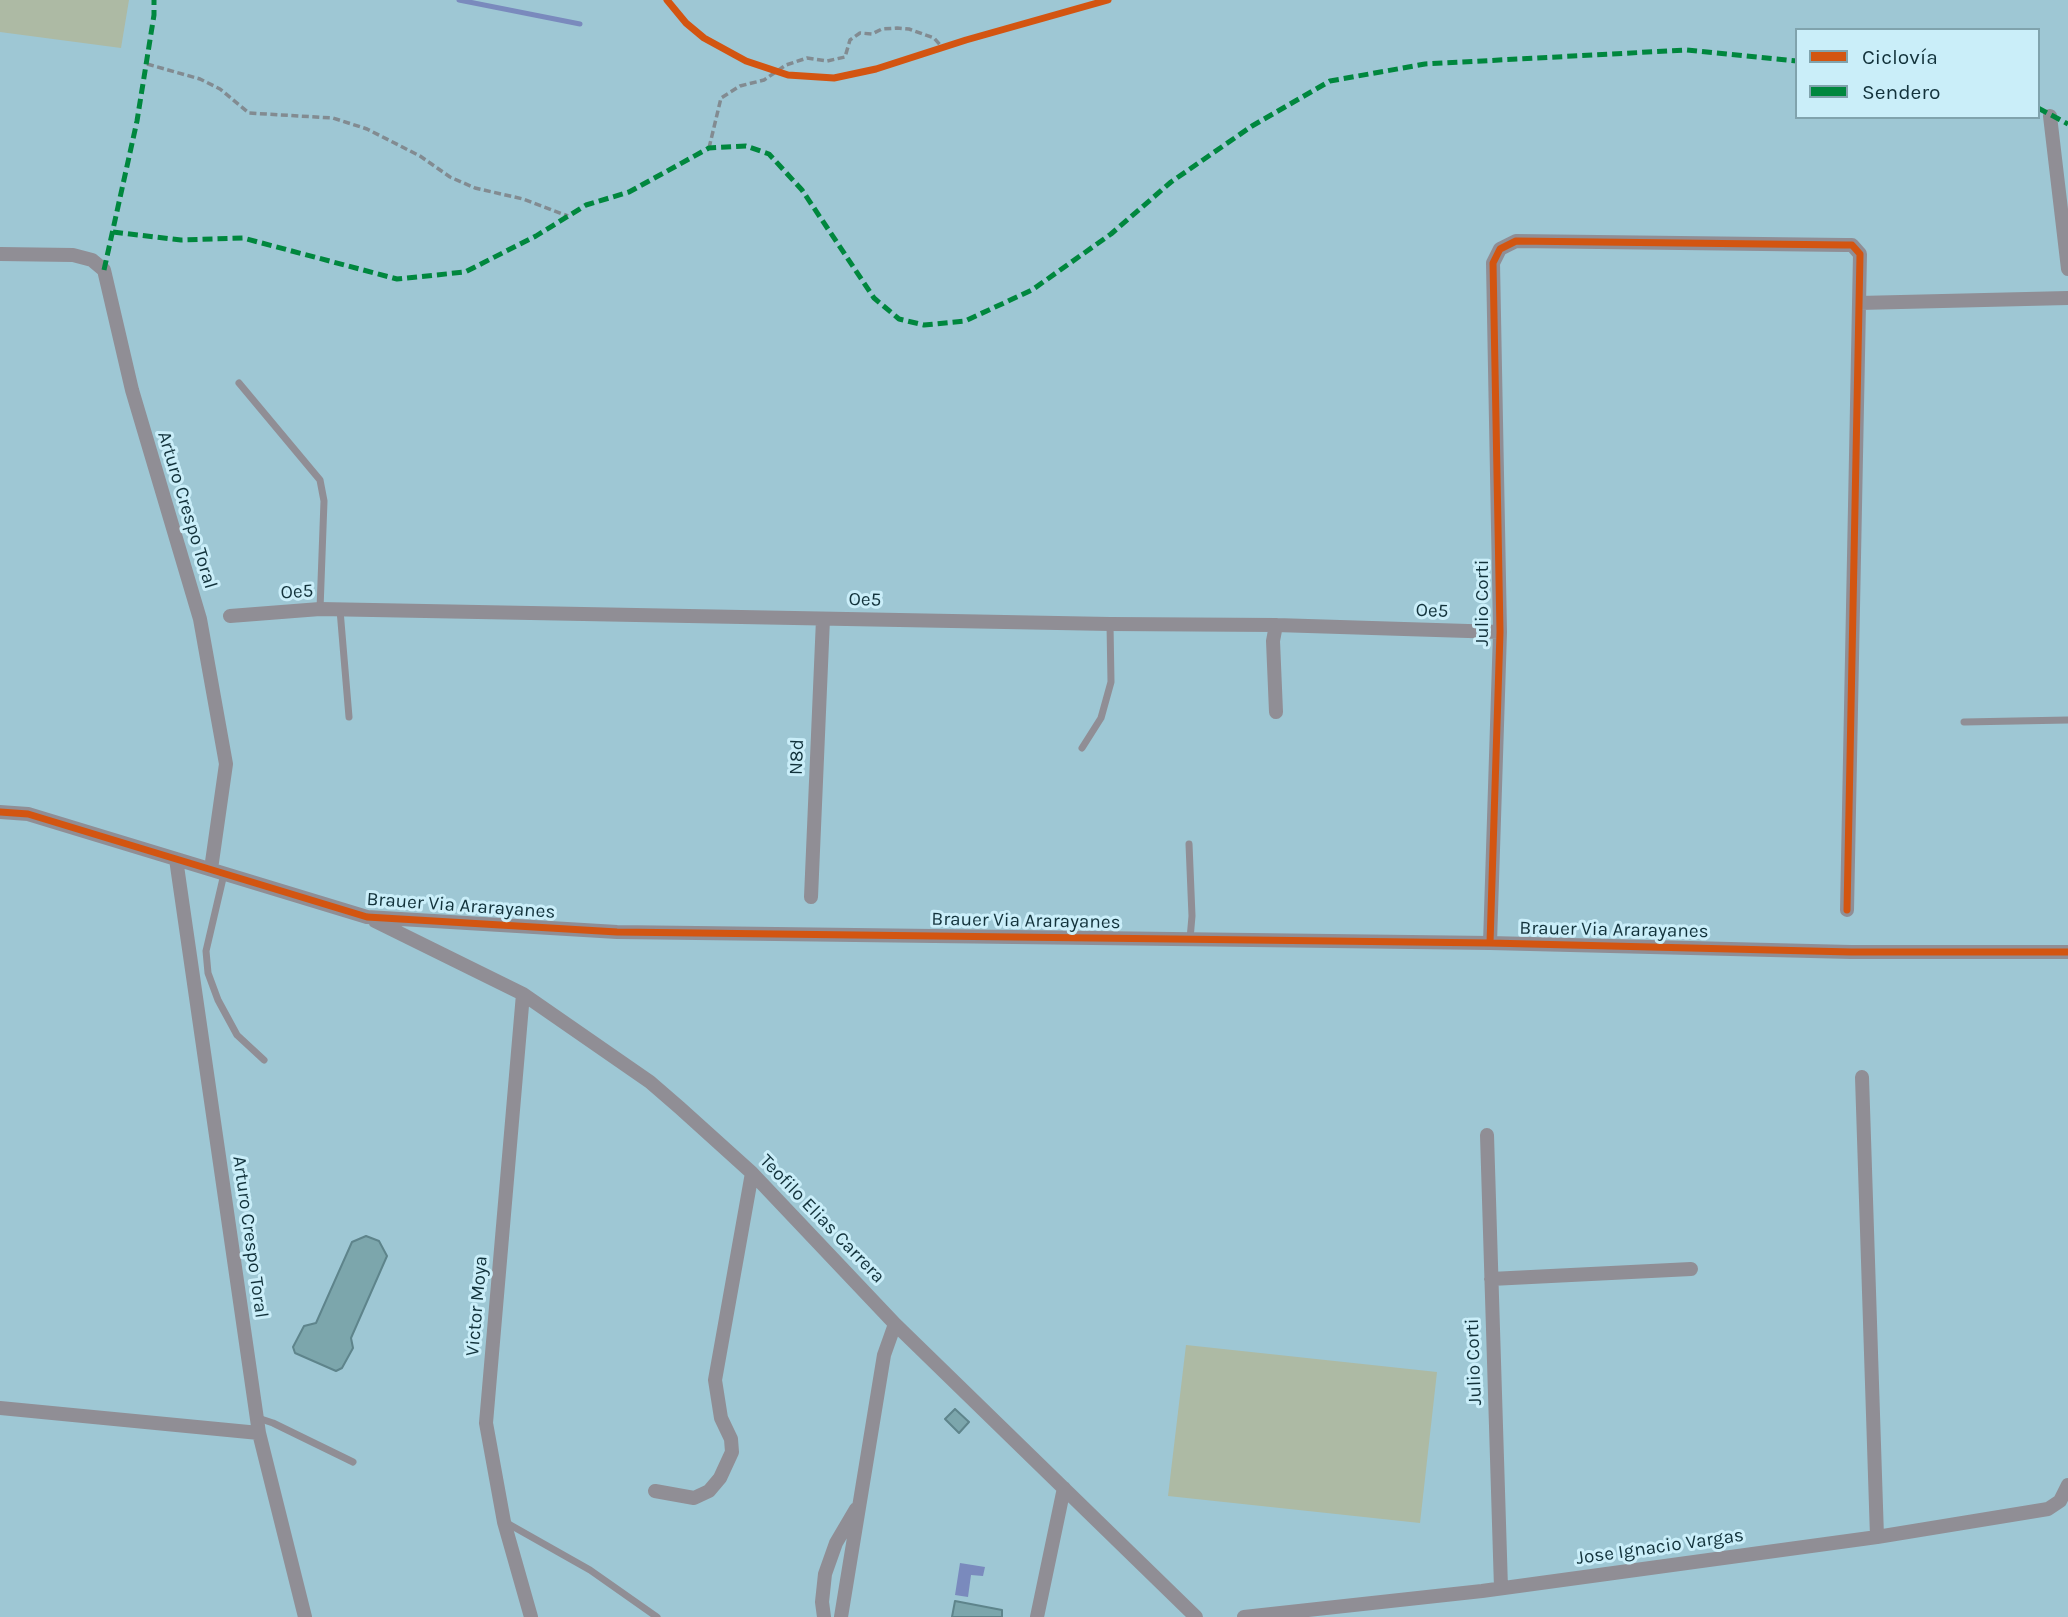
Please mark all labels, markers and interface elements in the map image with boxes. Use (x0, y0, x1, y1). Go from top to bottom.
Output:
legend (1795, 28, 2040, 119)
text: Ciclovía (1862, 45, 1938, 69)
text: Sendero (1862, 80, 1940, 104)
street label: Arturo Crespo Toral (152, 428, 222, 592)
street label: Julio Corti (1472, 560, 1494, 646)
street label: Oe5 (280, 579, 314, 605)
street label: Oe5 (848, 588, 882, 612)
street label: Oe5 (1415, 599, 1449, 623)
street label: N8d (785, 739, 809, 775)
street label: Brauer Via Ararayanes (366, 888, 556, 924)
street label: Brauer Via Ararayanes (931, 908, 1121, 934)
street label: Brauer Via Ararayanes (1519, 917, 1709, 943)
street label: Teofilo Elias Carrera (755, 1150, 889, 1288)
street label: Arturo Crespo Toral (227, 1154, 273, 1320)
street label: Victor Moya (461, 1255, 493, 1357)
street label: Julio Corti (1461, 1318, 1487, 1406)
street label: Jose Ignacio Vargas (1575, 1524, 1745, 1570)

